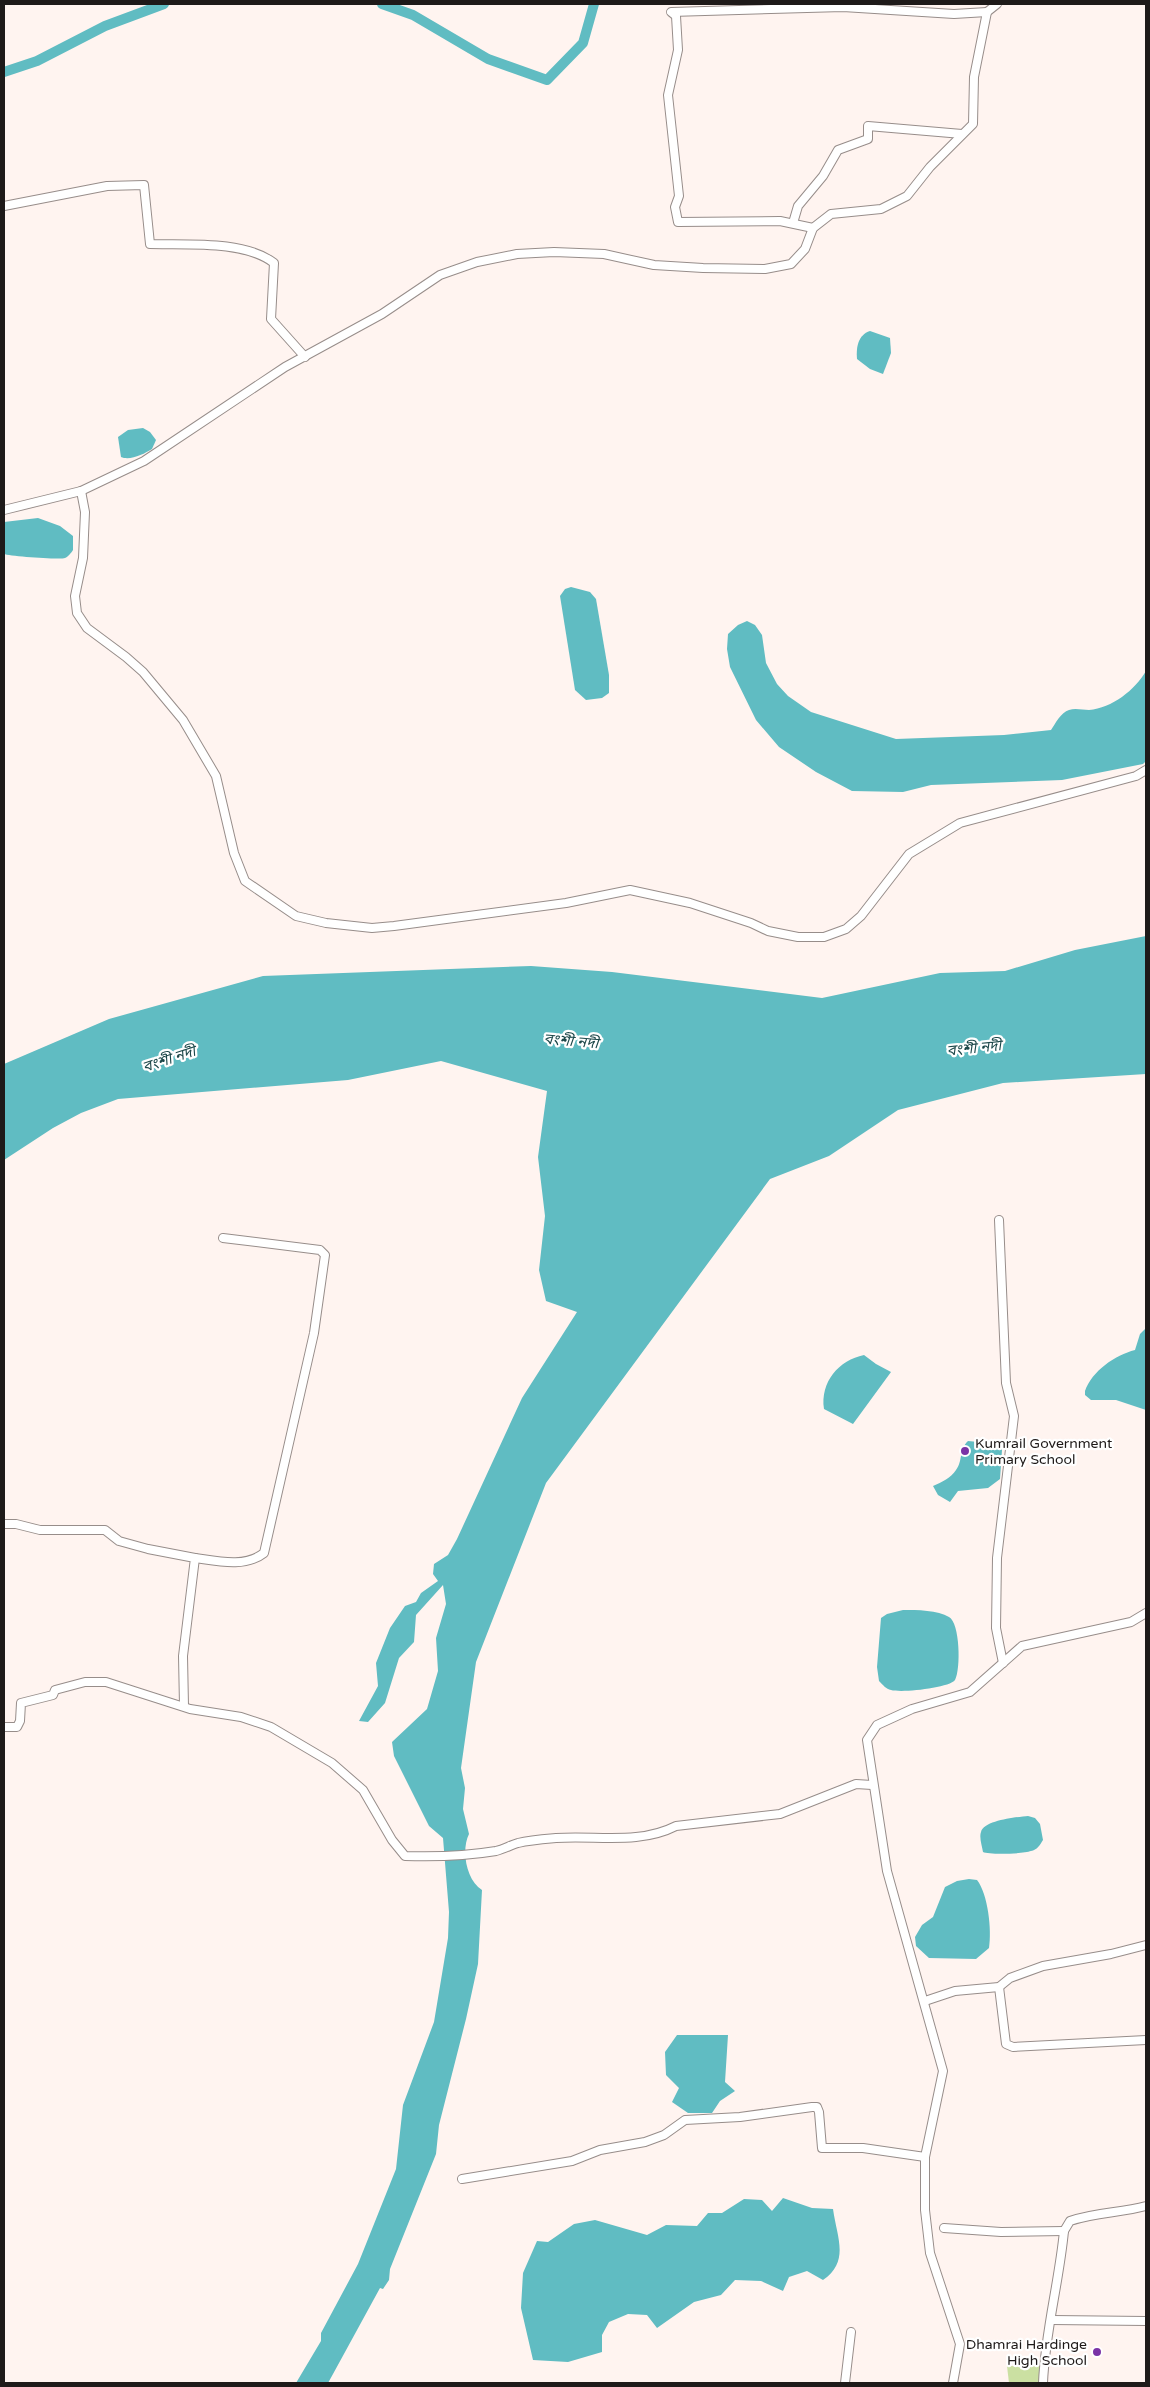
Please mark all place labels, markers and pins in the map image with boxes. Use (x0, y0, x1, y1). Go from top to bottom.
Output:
place label: Kumrail Government Primary School (975, 1435, 1113, 1468)
marker: Kumrail Government Primary School (959, 1445, 971, 1457)
place label: Dhamrai Hardinge High School (966, 2336, 1087, 2369)
marker: Dhamrai Hardinge High School (1091, 2346, 1103, 2358)

